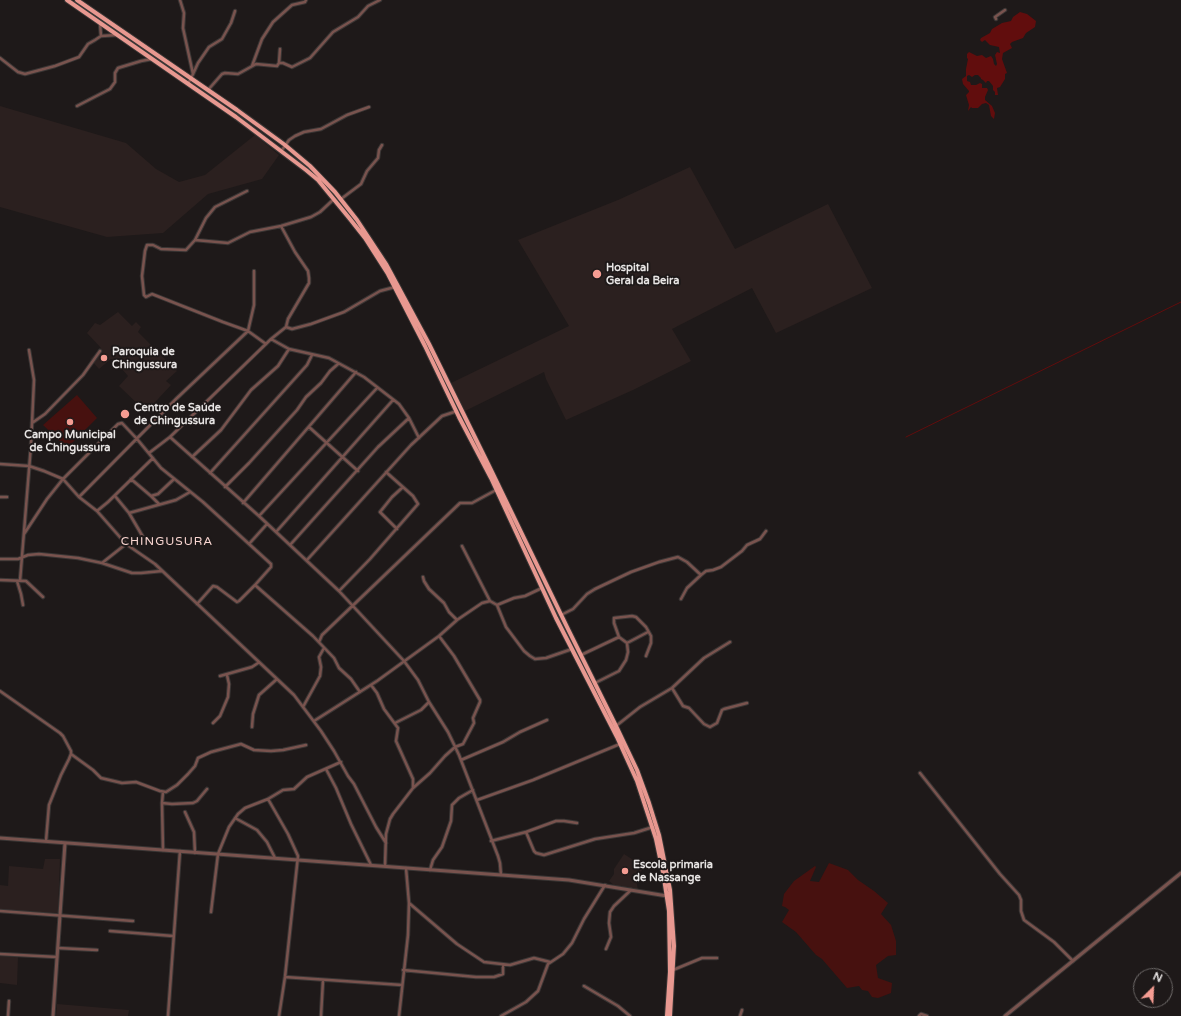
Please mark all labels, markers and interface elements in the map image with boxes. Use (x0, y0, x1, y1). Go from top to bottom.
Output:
place label: Hospital Geral da Beira (606, 261, 679, 287)
marker: Hospital Geral da Beira (591, 268, 603, 280)
place label: Paroquia de Chingussura (112, 345, 177, 371)
marker: Paroquia de Chingussura (99, 353, 109, 363)
place label: Centro de Saúde de Chingussura (134, 401, 221, 427)
marker: Centro de Saúde de Chingussura (119, 408, 131, 420)
marker: Campo Municipal de Chingussura (65, 417, 75, 427)
place label: Campo Municipal de Chingussura (24, 428, 116, 454)
district label: CHINGUSURA (121, 535, 213, 549)
place label: Escola primaria de Nassange (633, 858, 713, 884)
marker: Escola primaria de Nassange (620, 866, 630, 876)
north arrow (1133, 968, 1173, 1008)
text: N (1151, 970, 1164, 985)

